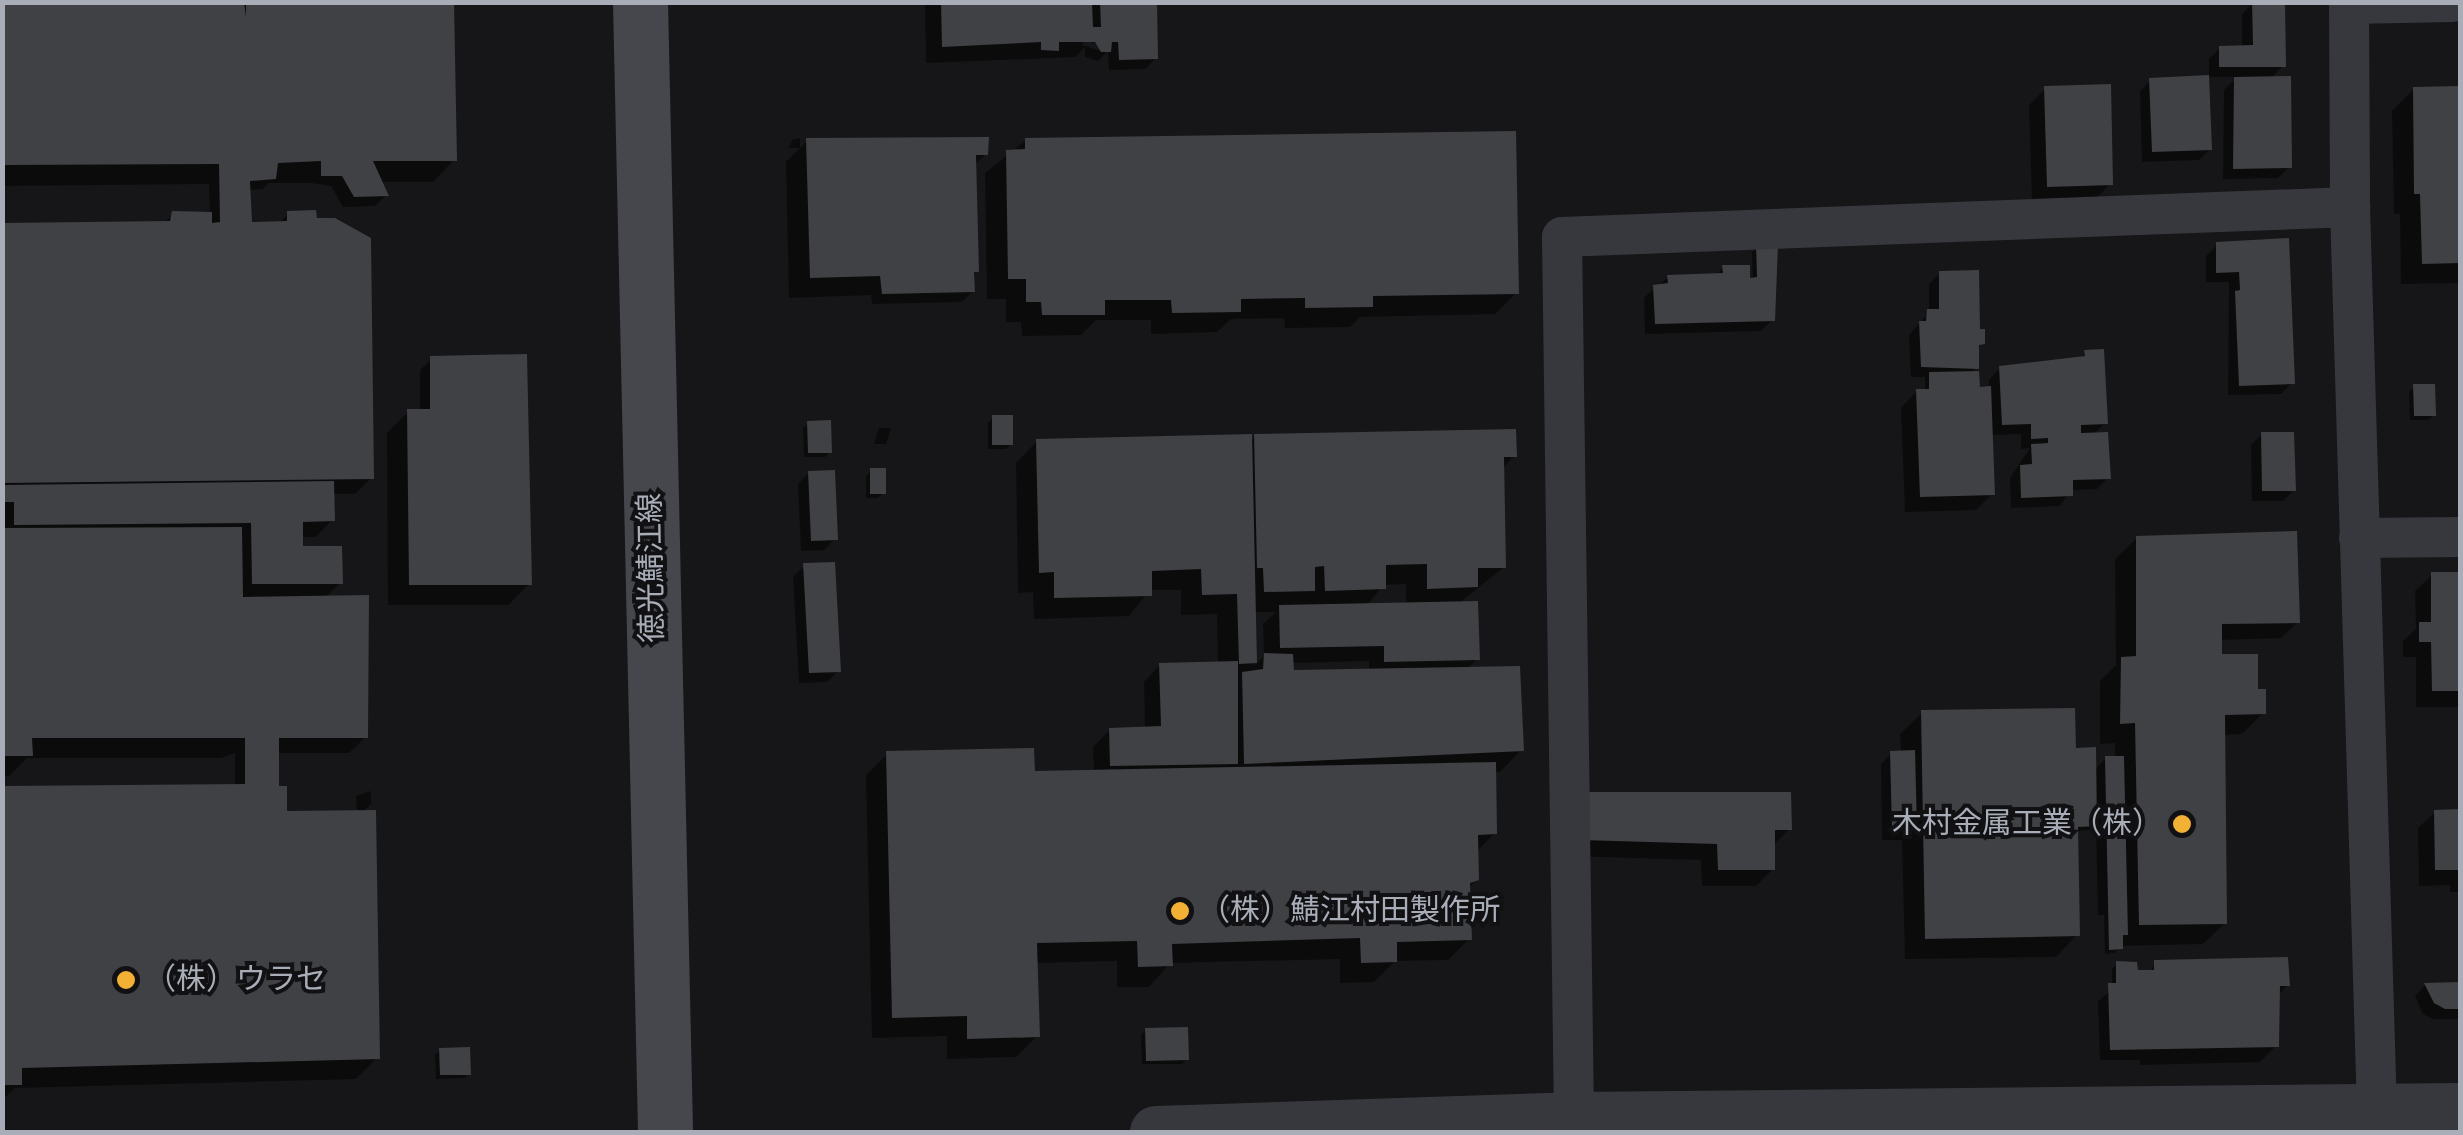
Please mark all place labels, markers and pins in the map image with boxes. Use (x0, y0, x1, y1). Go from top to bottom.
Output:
place label: 木村金属工業（株） (1892, 806, 2162, 842)
marker: 木村金属工業（株） (2171, 813, 2193, 835)
place label: （株）鯖江村田製作所 (1200, 893, 1500, 929)
marker: （株）鯖江村田製作所 (1169, 900, 1191, 922)
place label: （株）ウラセ (146, 962, 326, 998)
marker: （株）ウラセ (115, 969, 137, 991)

